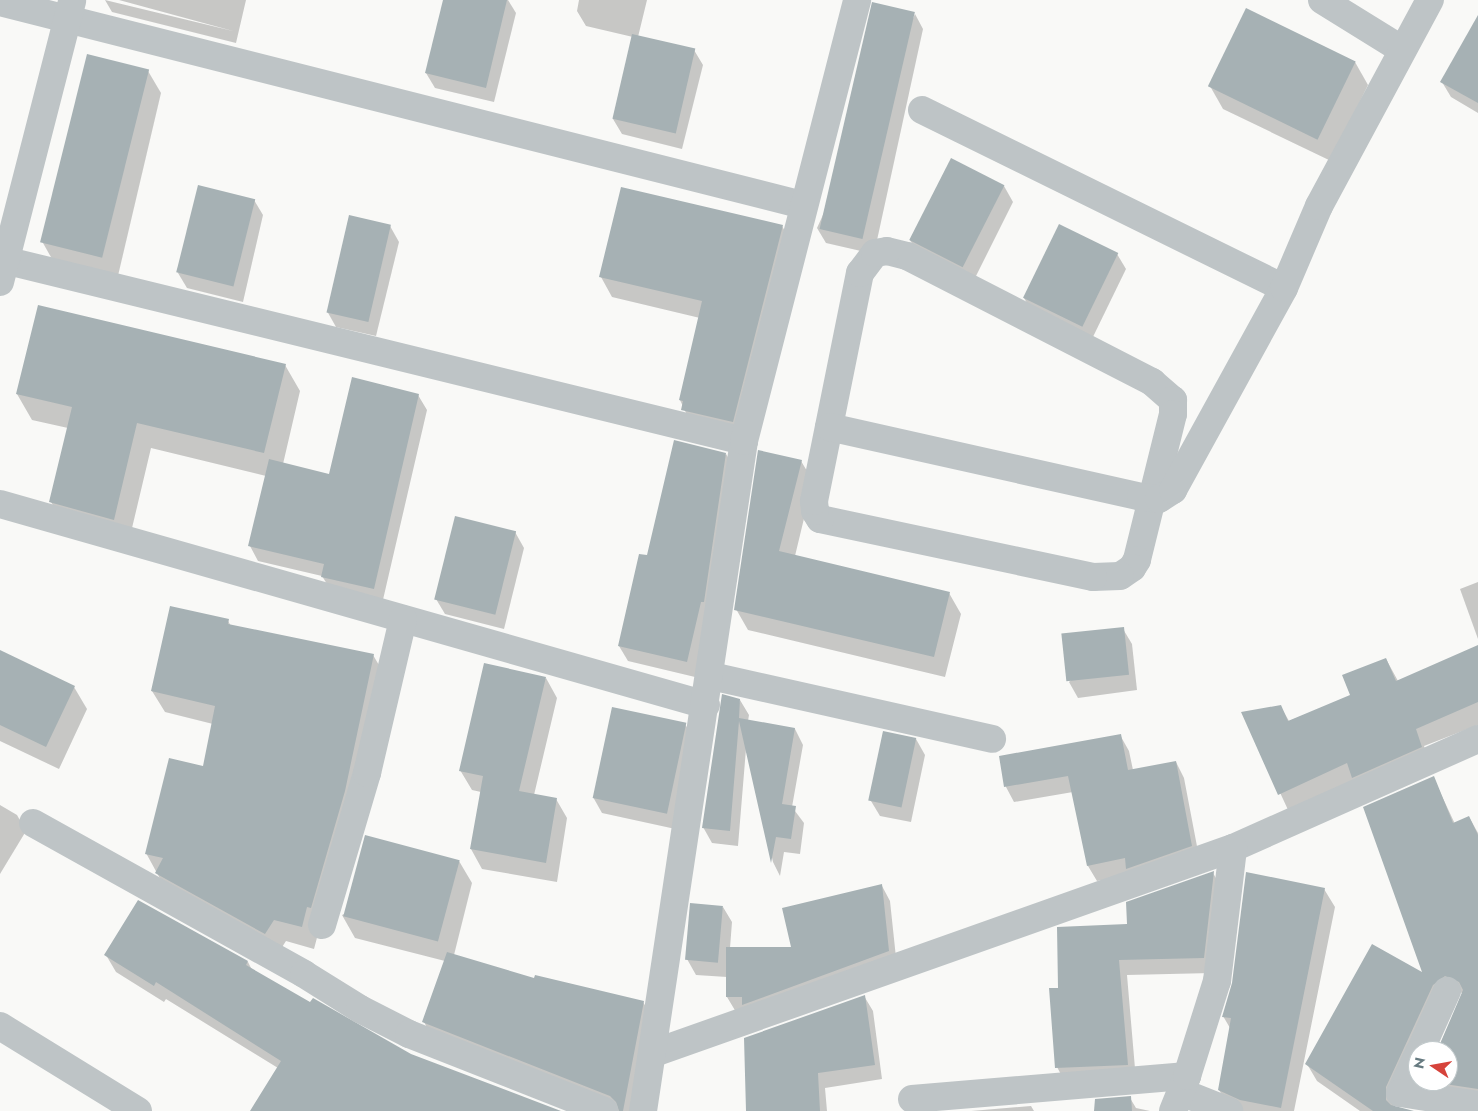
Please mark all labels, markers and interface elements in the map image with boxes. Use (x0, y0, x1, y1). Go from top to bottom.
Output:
north arrow (1408, 1041, 1458, 1091)
text: N (1408, 1056, 1430, 1071)

